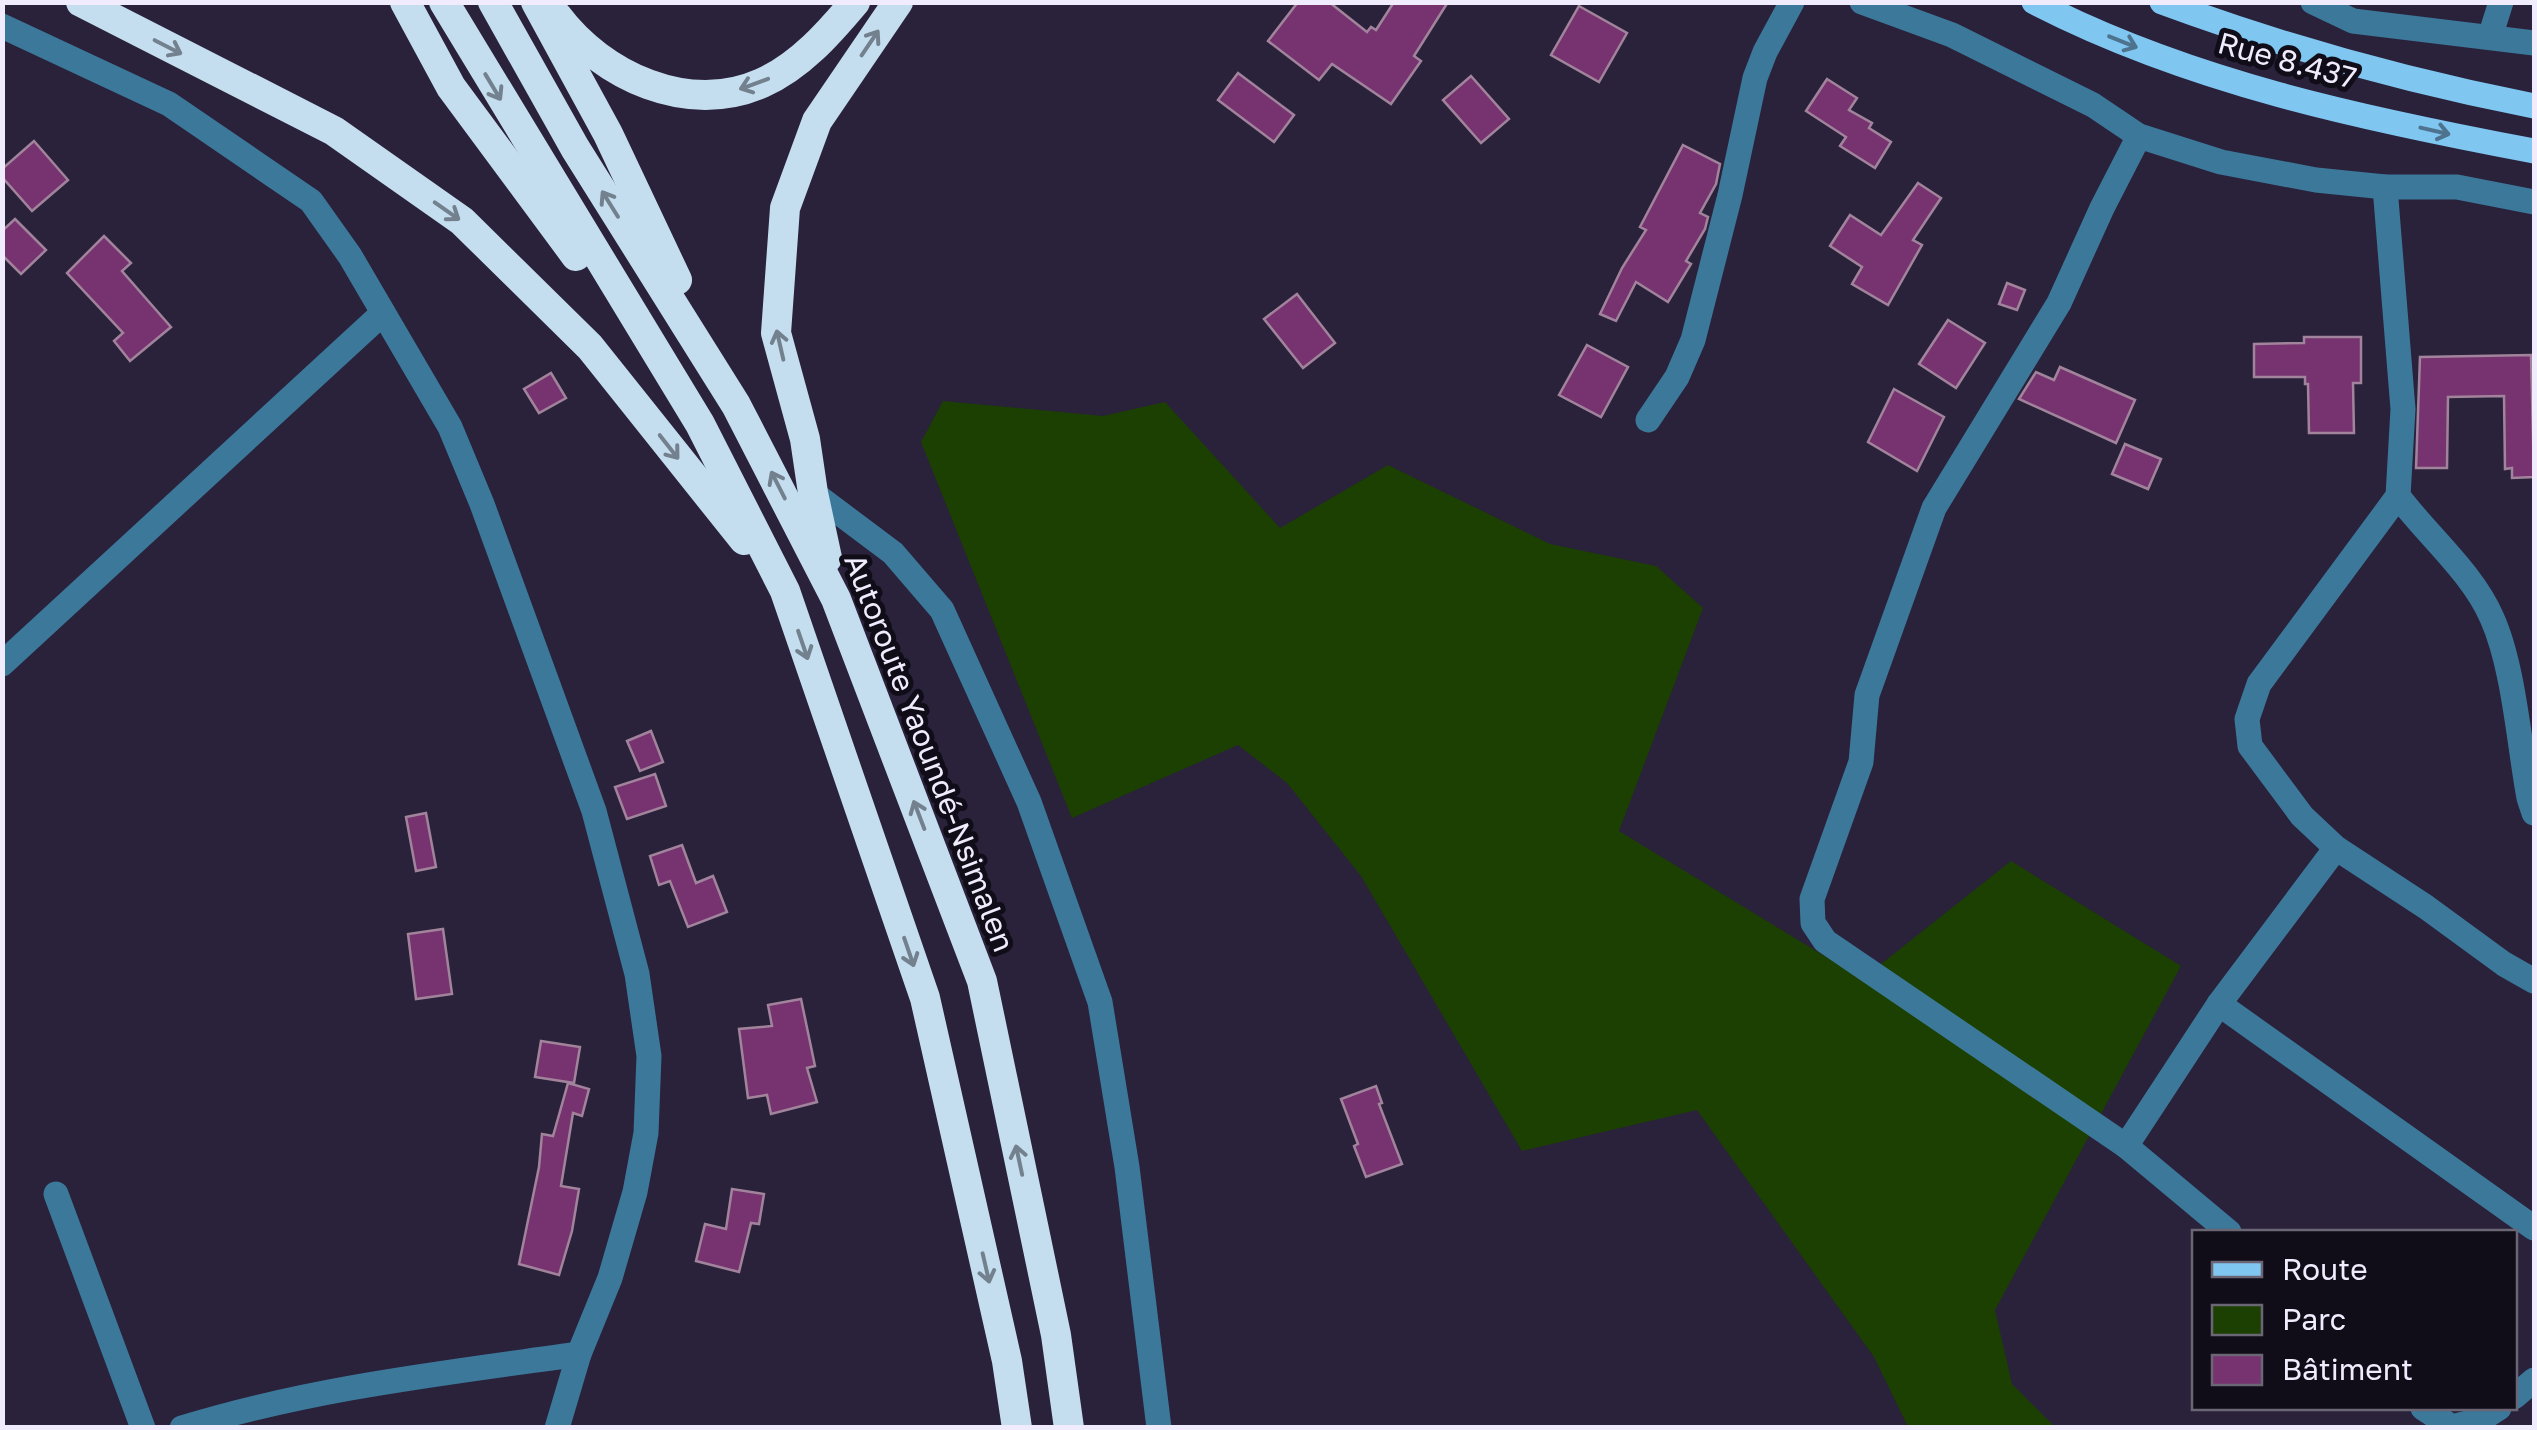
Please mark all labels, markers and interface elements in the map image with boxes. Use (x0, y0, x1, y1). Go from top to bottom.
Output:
street label: Rue 8.437 (2214, 24, 2360, 96)
one-way arrow (859, 30, 880, 58)
one-way arrow (2107, 34, 2138, 52)
one-way arrow (152, 38, 182, 57)
one-way arrow (483, 72, 503, 101)
one-way arrow (739, 76, 770, 94)
one-way arrow (2418, 123, 2450, 141)
one-way arrow (600, 190, 621, 218)
one-way arrow (433, 200, 461, 221)
one-way arrow (770, 330, 789, 362)
one-way arrow (658, 433, 680, 459)
one-way arrow (767, 470, 787, 500)
street label: Autoroute Yaoundé-Nsimalen (837, 549, 1023, 957)
one-way arrow (795, 629, 813, 660)
one-way arrow (908, 801, 926, 831)
one-way arrow (902, 936, 920, 968)
one-way arrow (1009, 1145, 1027, 1177)
legend (2192, 1230, 2517, 1410)
one-way arrow (978, 1251, 996, 1283)
text: Route (2282, 1251, 2368, 1287)
text: Parc (2282, 1301, 2346, 1337)
text: Bâtiment (2282, 1351, 2413, 1387)

